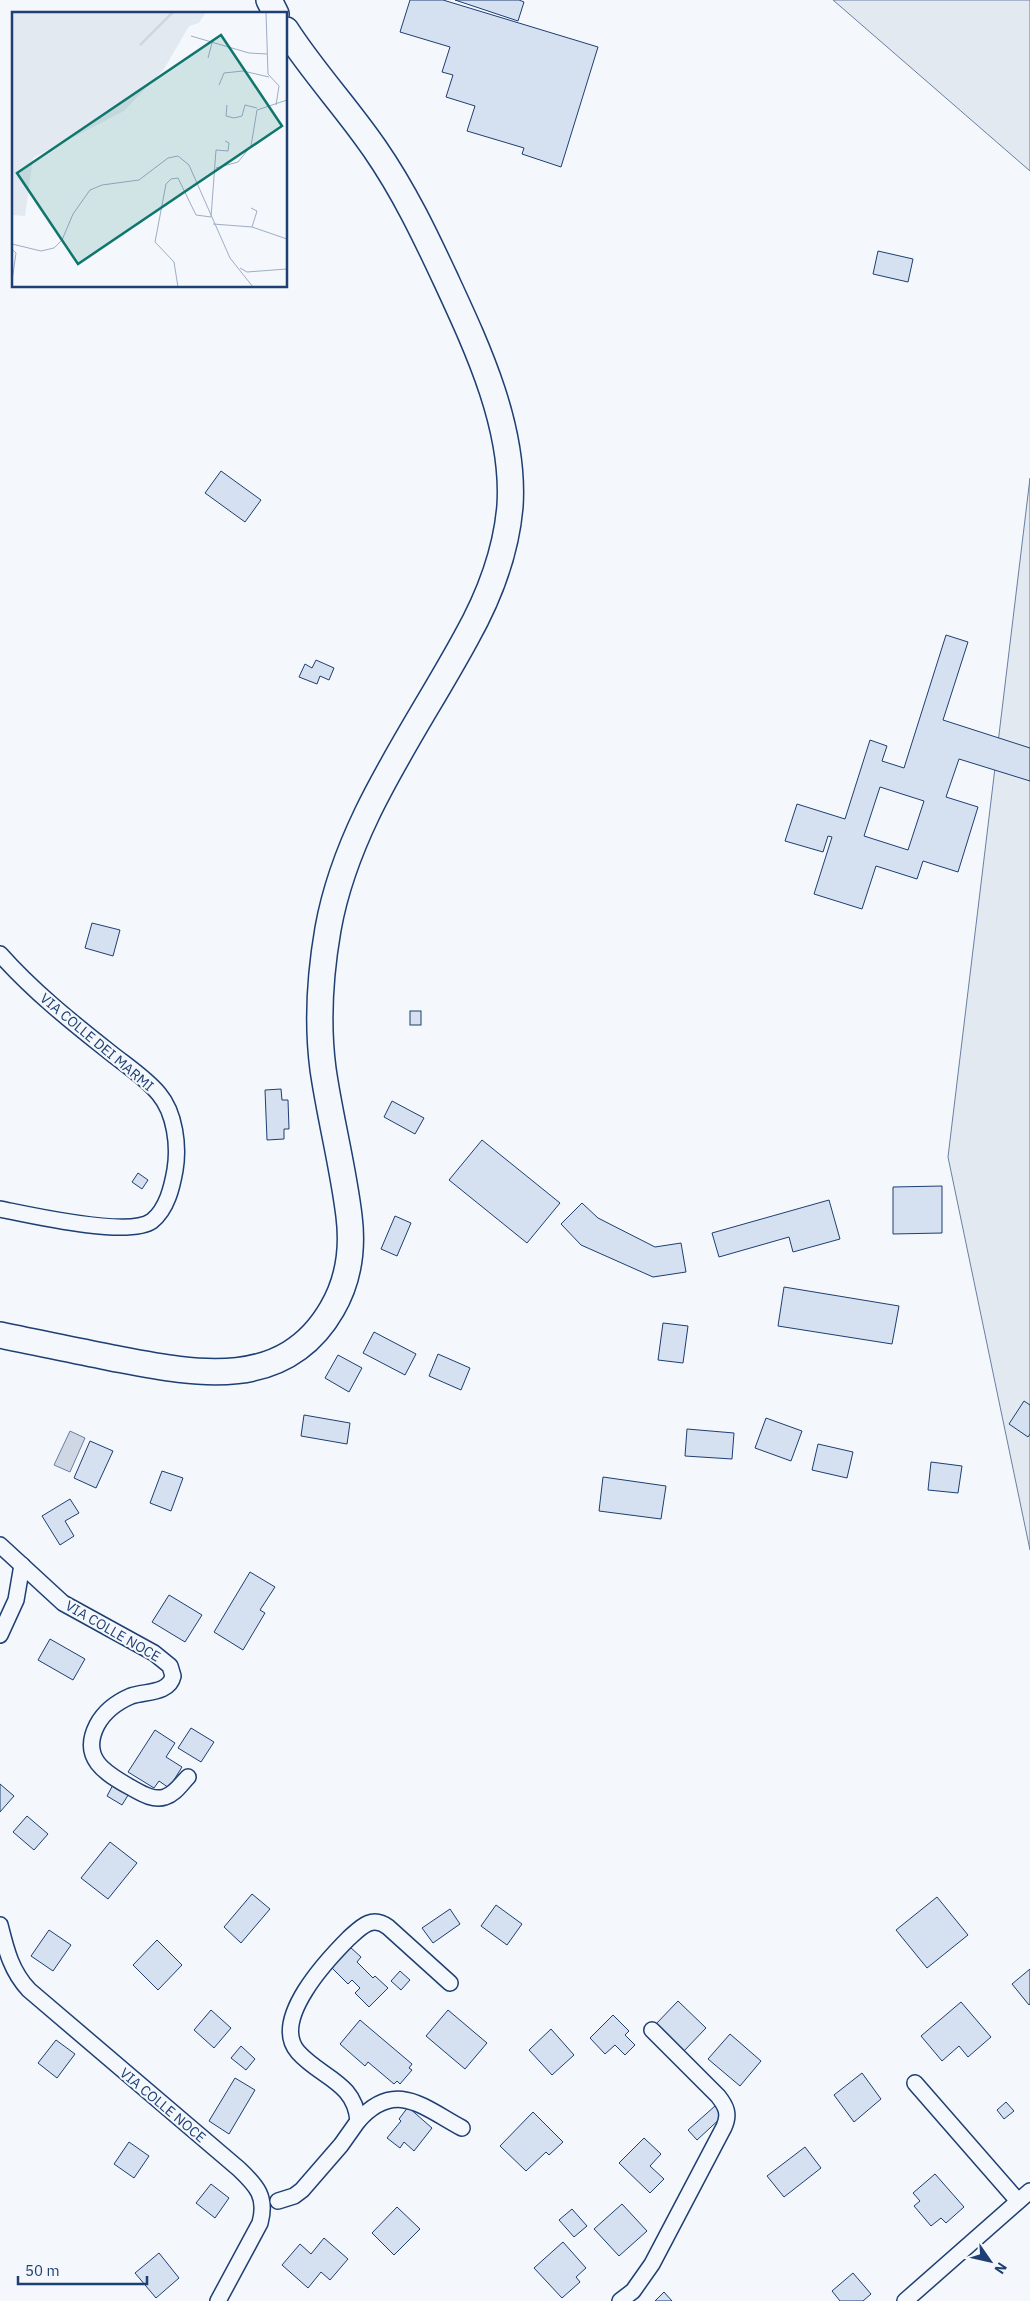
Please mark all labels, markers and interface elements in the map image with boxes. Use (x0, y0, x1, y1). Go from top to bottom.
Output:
inset map (12, 12, 288, 288)
street label: VIA COLLE DEI MARMI (36, 989, 158, 1095)
street label: VIA COLLE NOCE (62, 1596, 164, 1666)
street label: VIA COLLE NOCE (116, 2064, 210, 2146)
north arrow (965, 2236, 1015, 2286)
scale bar (18, 2254, 146, 2286)
text: N (990, 2259, 1011, 2278)
text: 50 m (25, 2261, 60, 2280)

